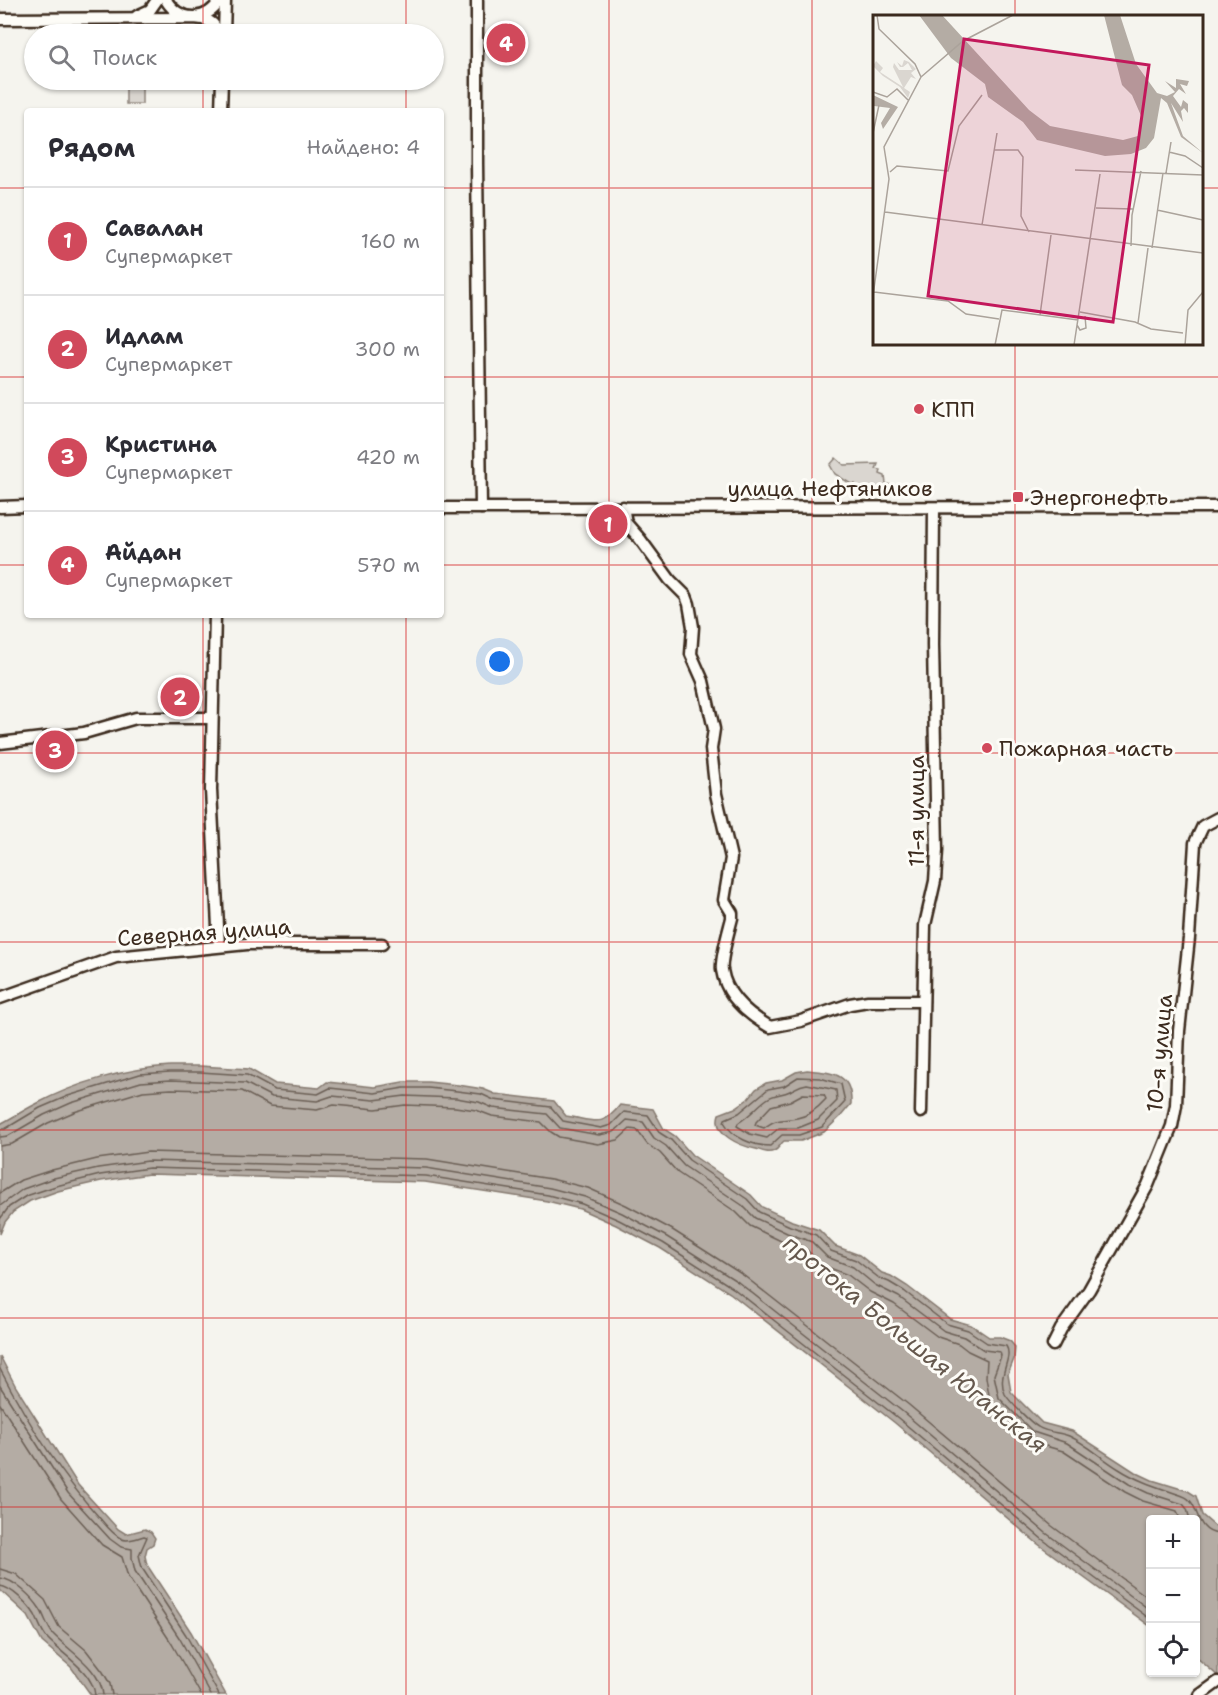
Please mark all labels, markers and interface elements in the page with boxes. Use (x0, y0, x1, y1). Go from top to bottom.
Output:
inset map (873, 15, 1203, 345)
pin: 4 (486, 20, 526, 66)
search box (24, 24, 444, 90)
icon: search (45, 41, 78, 74)
text: Поиск (93, 43, 157, 72)
text: Рядом (48, 130, 135, 165)
text: Найдено: 4 (307, 134, 420, 160)
text: Савалан (105, 214, 204, 243)
text: 1 (63, 228, 72, 254)
text: 160 m (361, 228, 420, 254)
text: Супермаркет (105, 243, 232, 269)
text: Идлам (105, 322, 183, 351)
text: 2 (61, 336, 75, 362)
text: 300 m (354, 336, 420, 362)
text: Супермаркет (105, 351, 232, 377)
place label: КПП (931, 395, 975, 424)
marker: КПП (912, 402, 926, 416)
text: Кристина (105, 430, 217, 459)
text: 3 (61, 444, 75, 470)
text: 420 m (356, 444, 420, 470)
text: Супермаркет (105, 459, 232, 485)
street label: улица Нефтяников (727, 474, 933, 503)
place label: Энергонефть (1030, 483, 1168, 512)
marker: Энергонефть (1011, 490, 1025, 504)
pin: 1 (588, 502, 628, 546)
text: Айдан (105, 538, 182, 567)
text: 4 (61, 552, 75, 578)
text: 570 m (357, 552, 420, 578)
text: Супермаркет (105, 567, 232, 593)
your location (485, 647, 514, 676)
pin: 2 (160, 674, 200, 720)
pin: 3 (36, 728, 74, 772)
place label: Пожарная часть (999, 734, 1173, 763)
marker: Пожарная часть (980, 741, 994, 755)
street label: 11-я улица (902, 755, 931, 867)
street label: Северная улица (116, 912, 292, 953)
street label: 10-я улица (1140, 992, 1179, 1113)
water label: протока Большая Юганская (776, 1227, 1054, 1461)
map controls (1146, 1515, 1200, 1677)
button: + (1146, 1515, 1200, 1569)
button: − (1146, 1569, 1200, 1623)
button: locate (1146, 1623, 1200, 1677)

